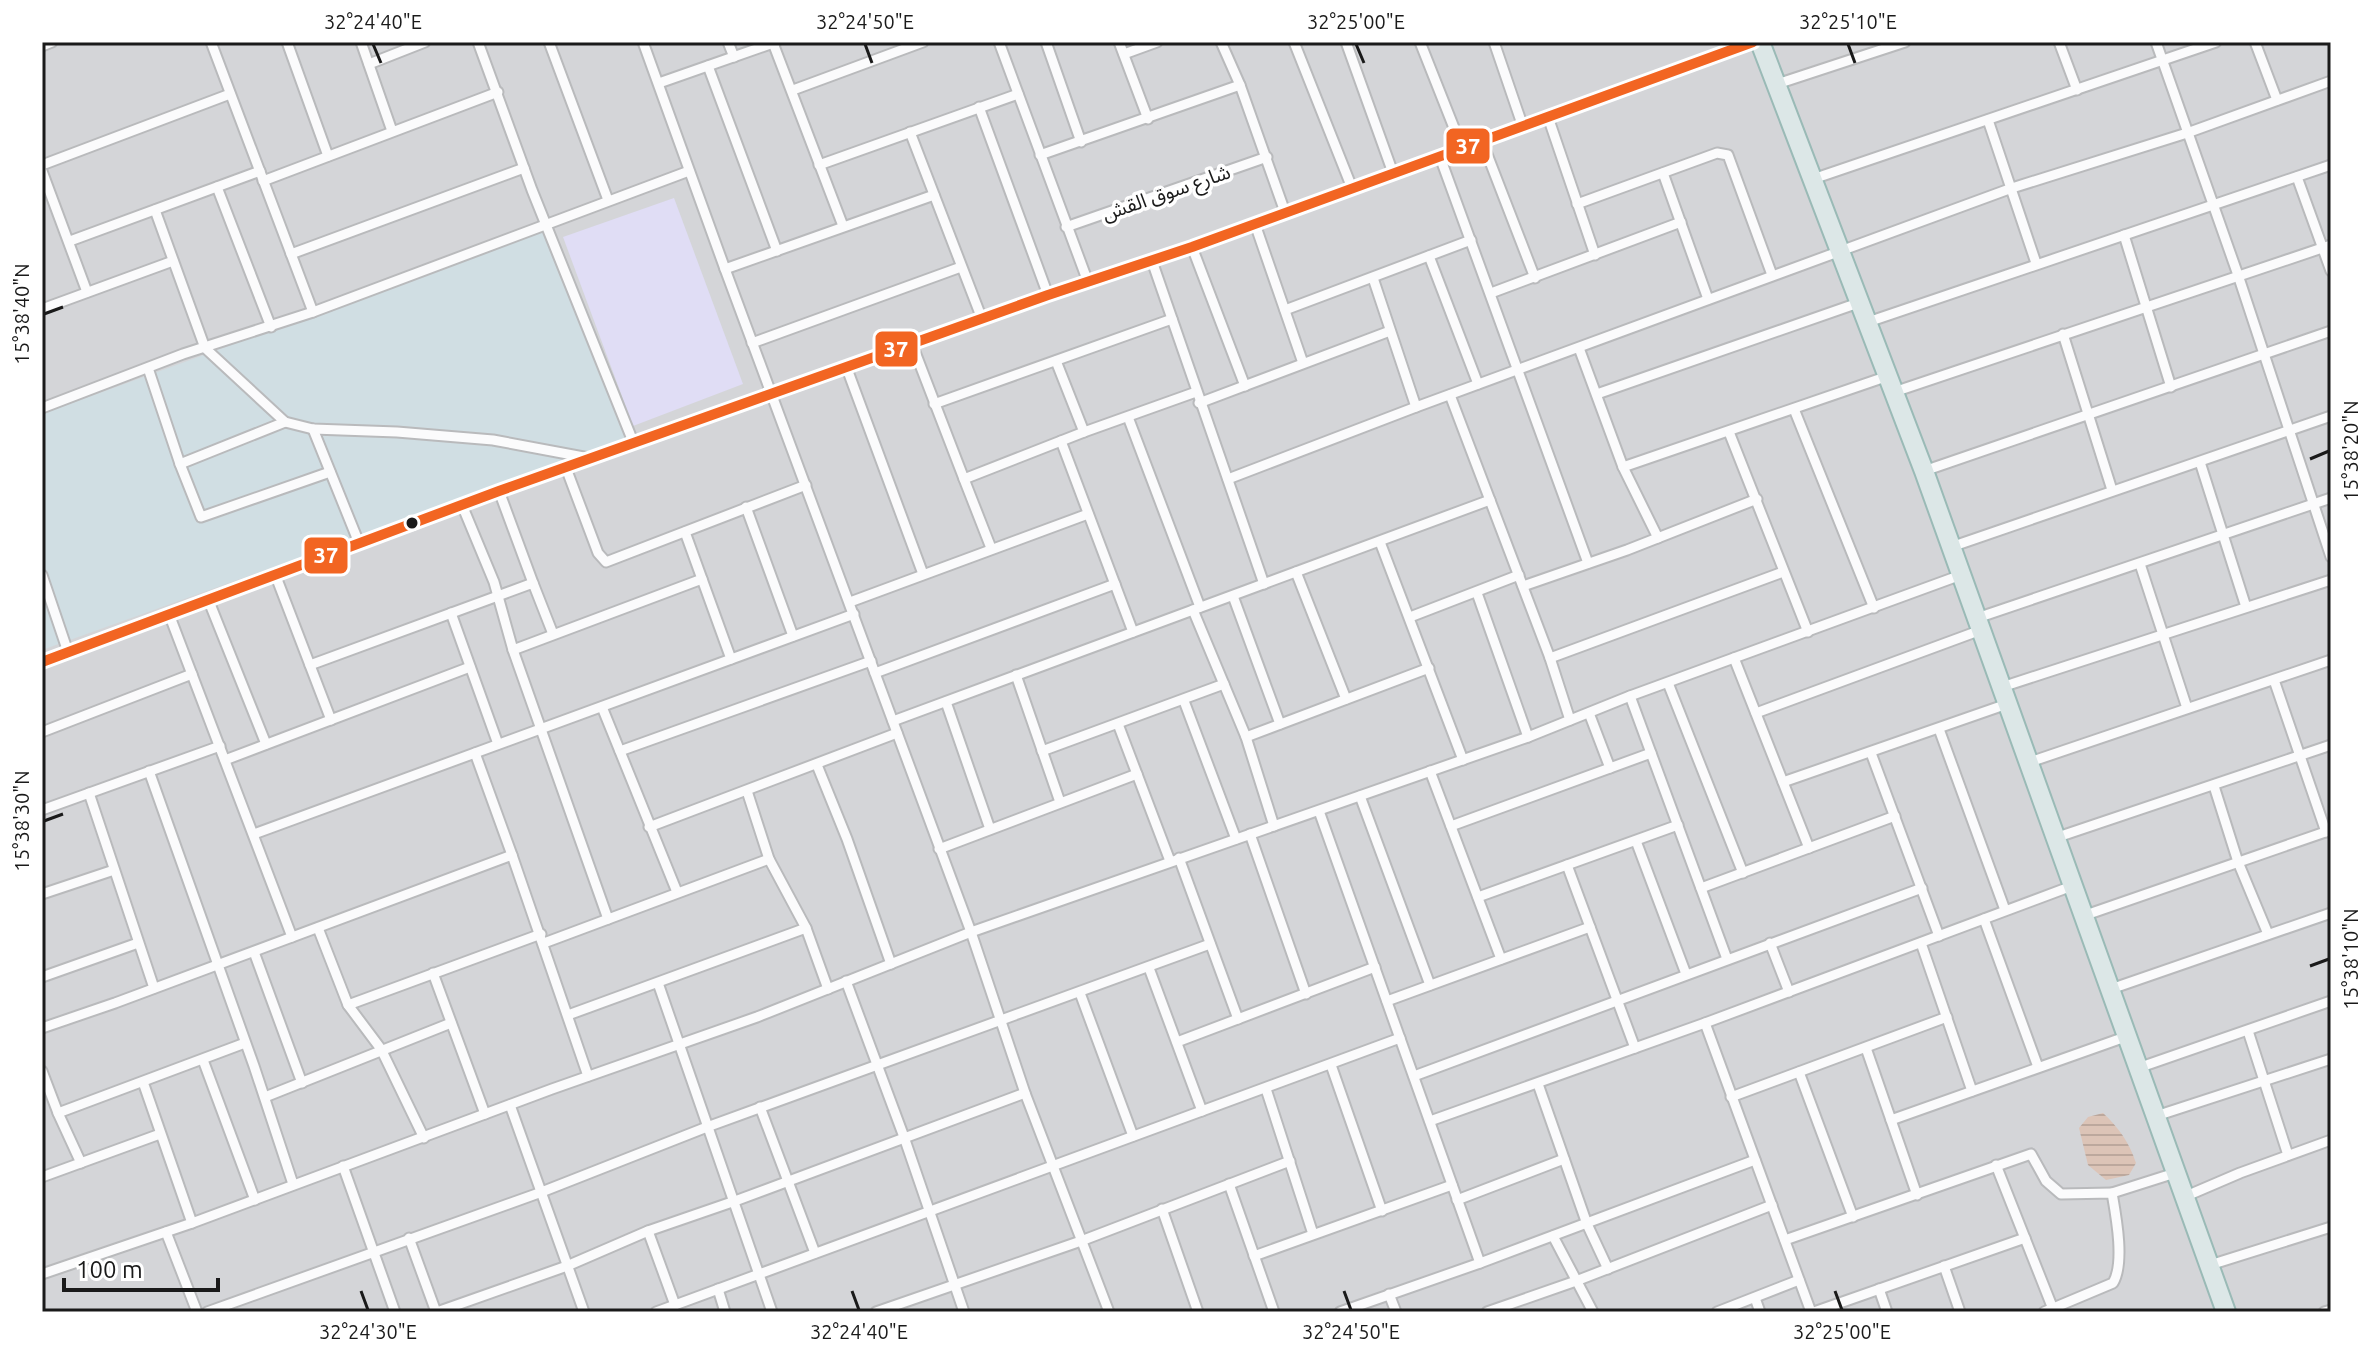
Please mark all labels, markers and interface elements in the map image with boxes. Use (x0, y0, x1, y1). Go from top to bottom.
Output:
text: 32°24'40"E (324, 10, 422, 33)
text: 32°24'50"E (816, 10, 914, 33)
text: 32°25'00"E (1307, 10, 1405, 33)
text: 32°25'10"E (1799, 10, 1897, 33)
line badge: 37 (1445, 127, 1491, 165)
text: 37 (1456, 133, 1480, 158)
street label: شارع سوق القش (1099, 159, 1234, 228)
text: 15°38'40"N (10, 263, 33, 365)
line badge: 37 (874, 330, 919, 368)
text: 37 (884, 336, 908, 361)
text: 15°38'20"N (2339, 400, 2362, 502)
unlabelled marker (404, 515, 420, 531)
line badge: 37 (303, 536, 349, 575)
text: 37 (314, 542, 338, 567)
text: 15°38'30"N (10, 770, 33, 872)
text: 15°38'10"N (2339, 908, 2362, 1010)
scale bar (64, 1242, 218, 1292)
text: 100 m (76, 1256, 143, 1283)
text: 32°24'30"E (319, 1320, 417, 1343)
text: 32°24'40"E (810, 1320, 908, 1343)
text: 32°24'50"E (1302, 1320, 1400, 1343)
text: 32°25'00"E (1793, 1320, 1891, 1343)

